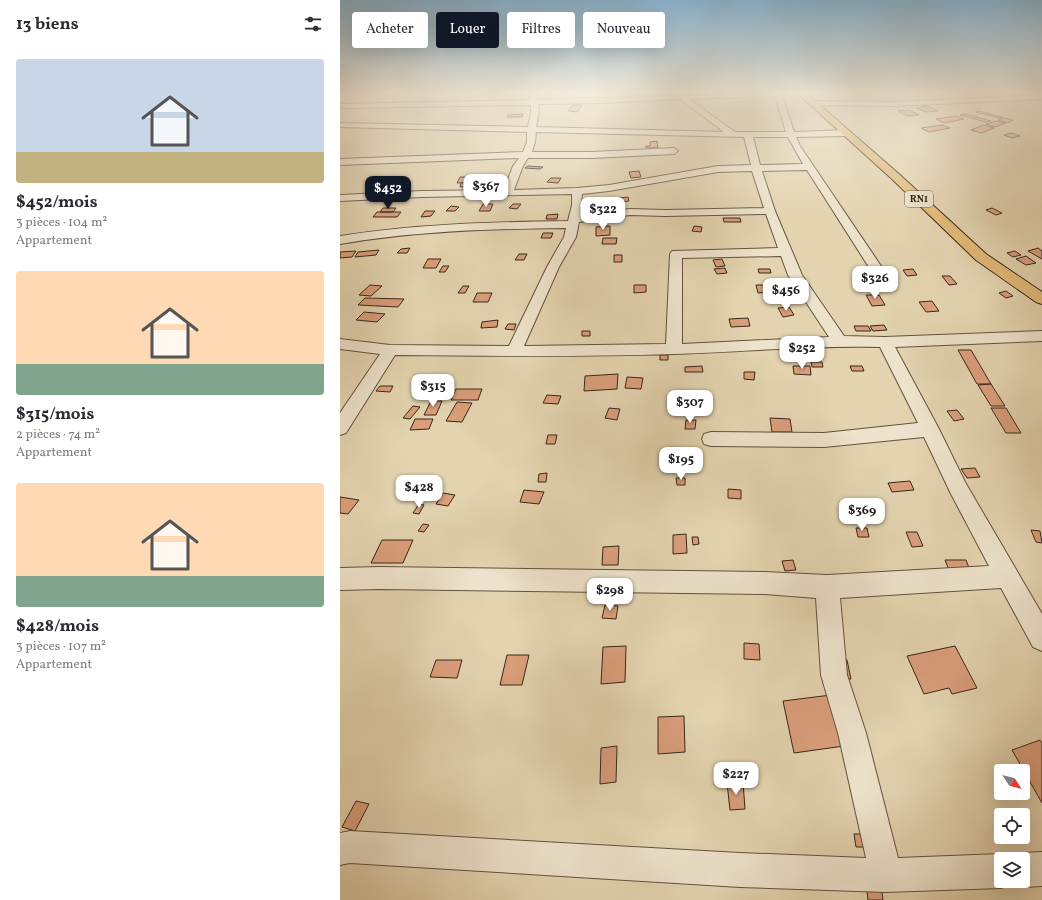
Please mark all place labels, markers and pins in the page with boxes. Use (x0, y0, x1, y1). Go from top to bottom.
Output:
pin: $367 (462, 174, 510, 208)
pin: $452 (364, 176, 412, 210)
pin: $322 (579, 197, 627, 231)
pin: $326 (851, 266, 899, 300)
pin: $456 (762, 278, 810, 312)
pin: $252 (778, 336, 826, 370)
pin: $315 (409, 374, 457, 408)
pin: $307 (666, 390, 714, 424)
pin: $195 (657, 447, 705, 481)
pin: $428 (395, 475, 443, 509)
pin: $369 (838, 498, 886, 532)
pin: $298 (586, 578, 634, 612)
pin: $227 (712, 762, 760, 796)

